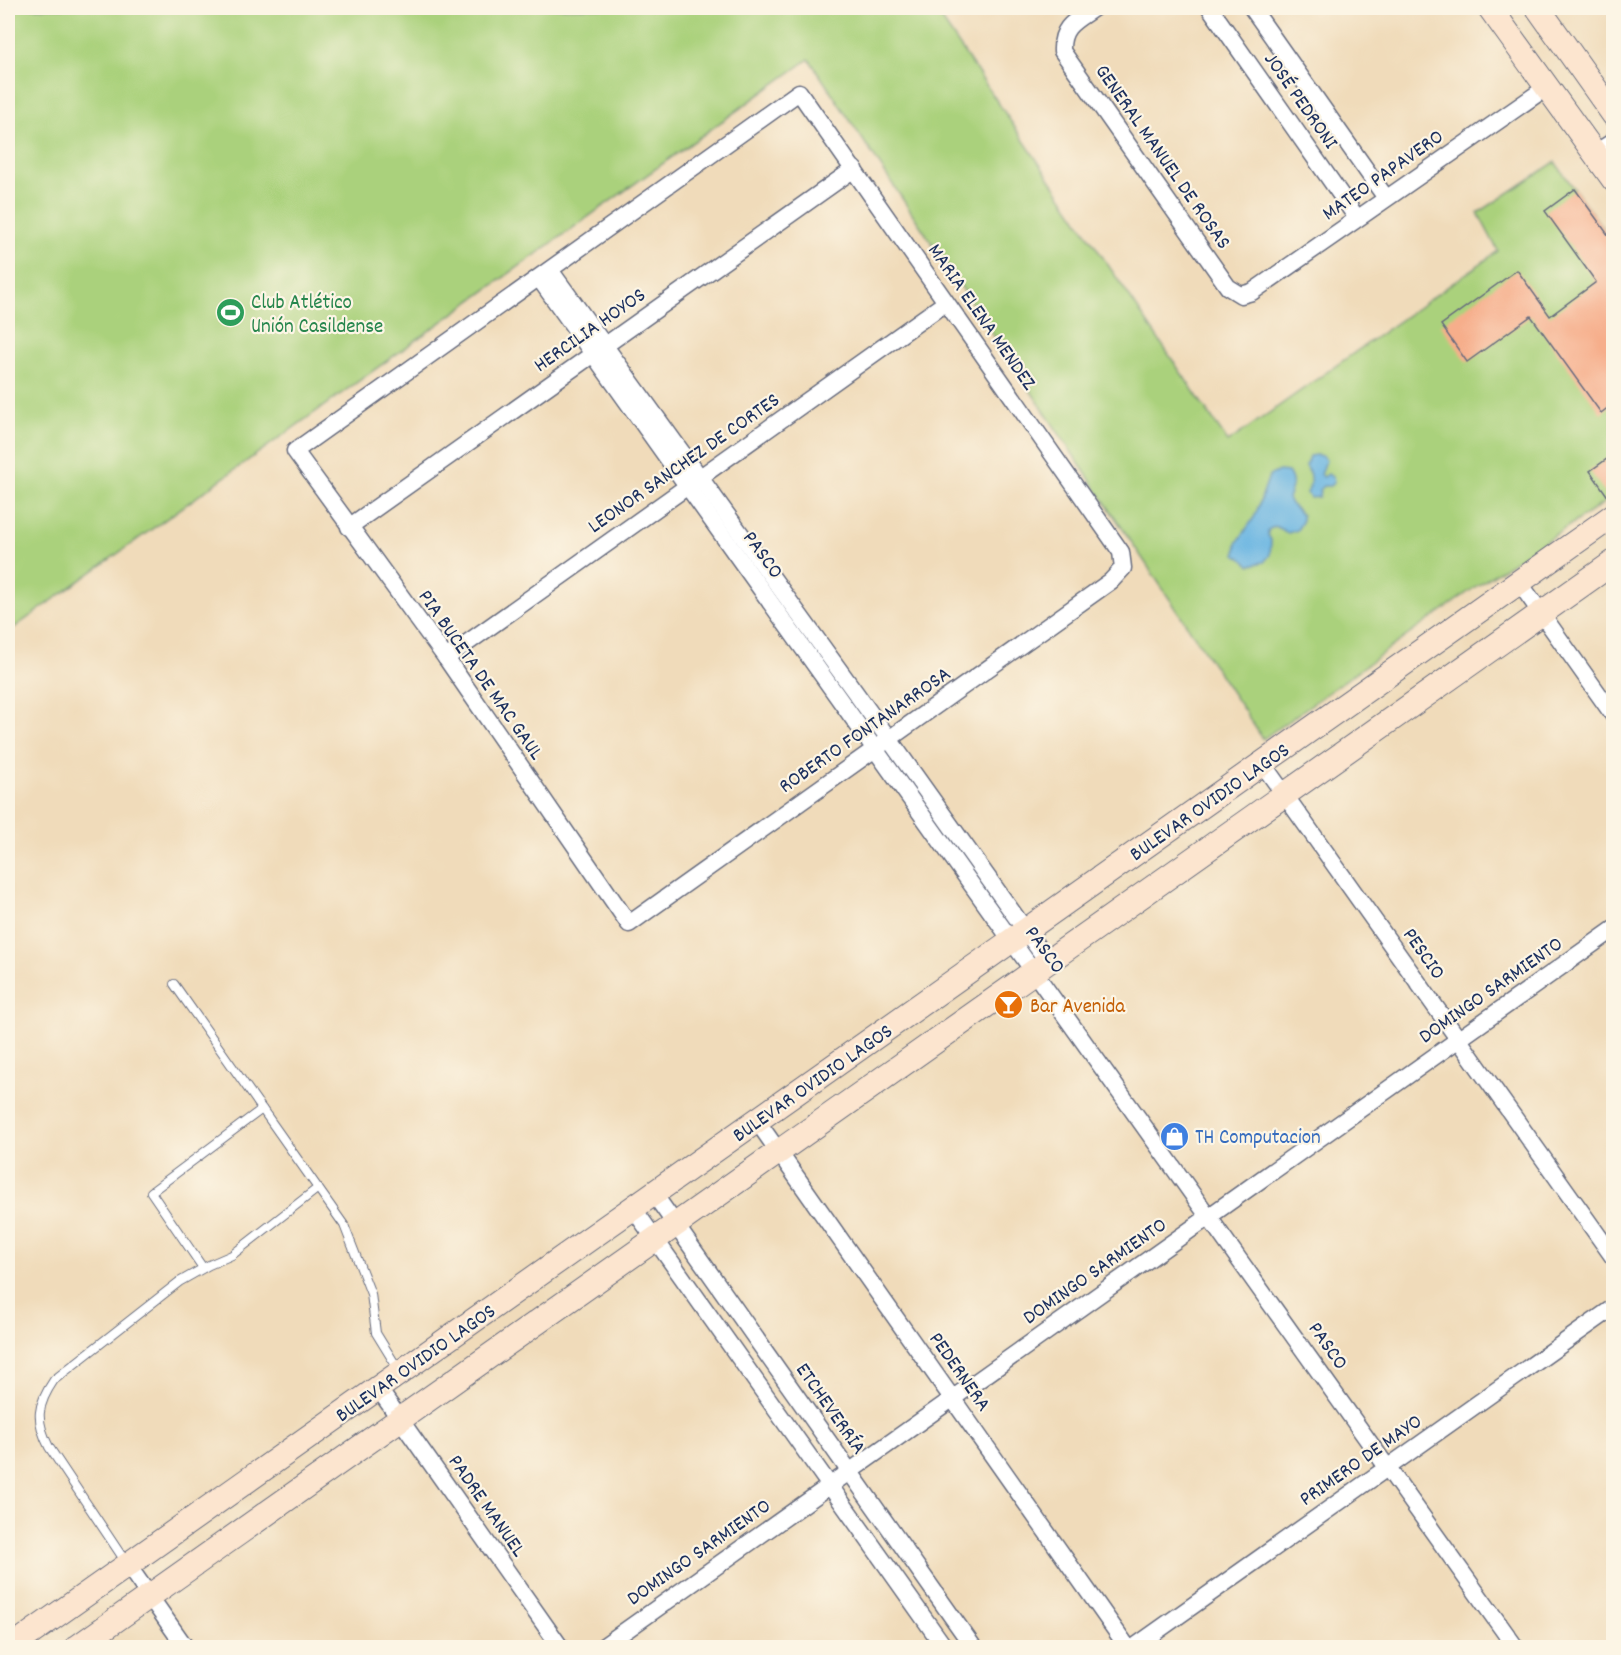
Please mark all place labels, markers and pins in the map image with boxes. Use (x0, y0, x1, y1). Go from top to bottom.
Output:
place label: Club Atlético Unión Casildense (251, 289, 383, 343)
sports icon: Club Atlético Unión Casildense (214, 297, 246, 329)
bar icon: Bar Avenida (993, 989, 1025, 1021)
place label: Bar Avenida (1030, 993, 1126, 1023)
shop icon: TH Computacion (1158, 1120, 1190, 1152)
place label: TH Computacion (1195, 1124, 1321, 1154)

